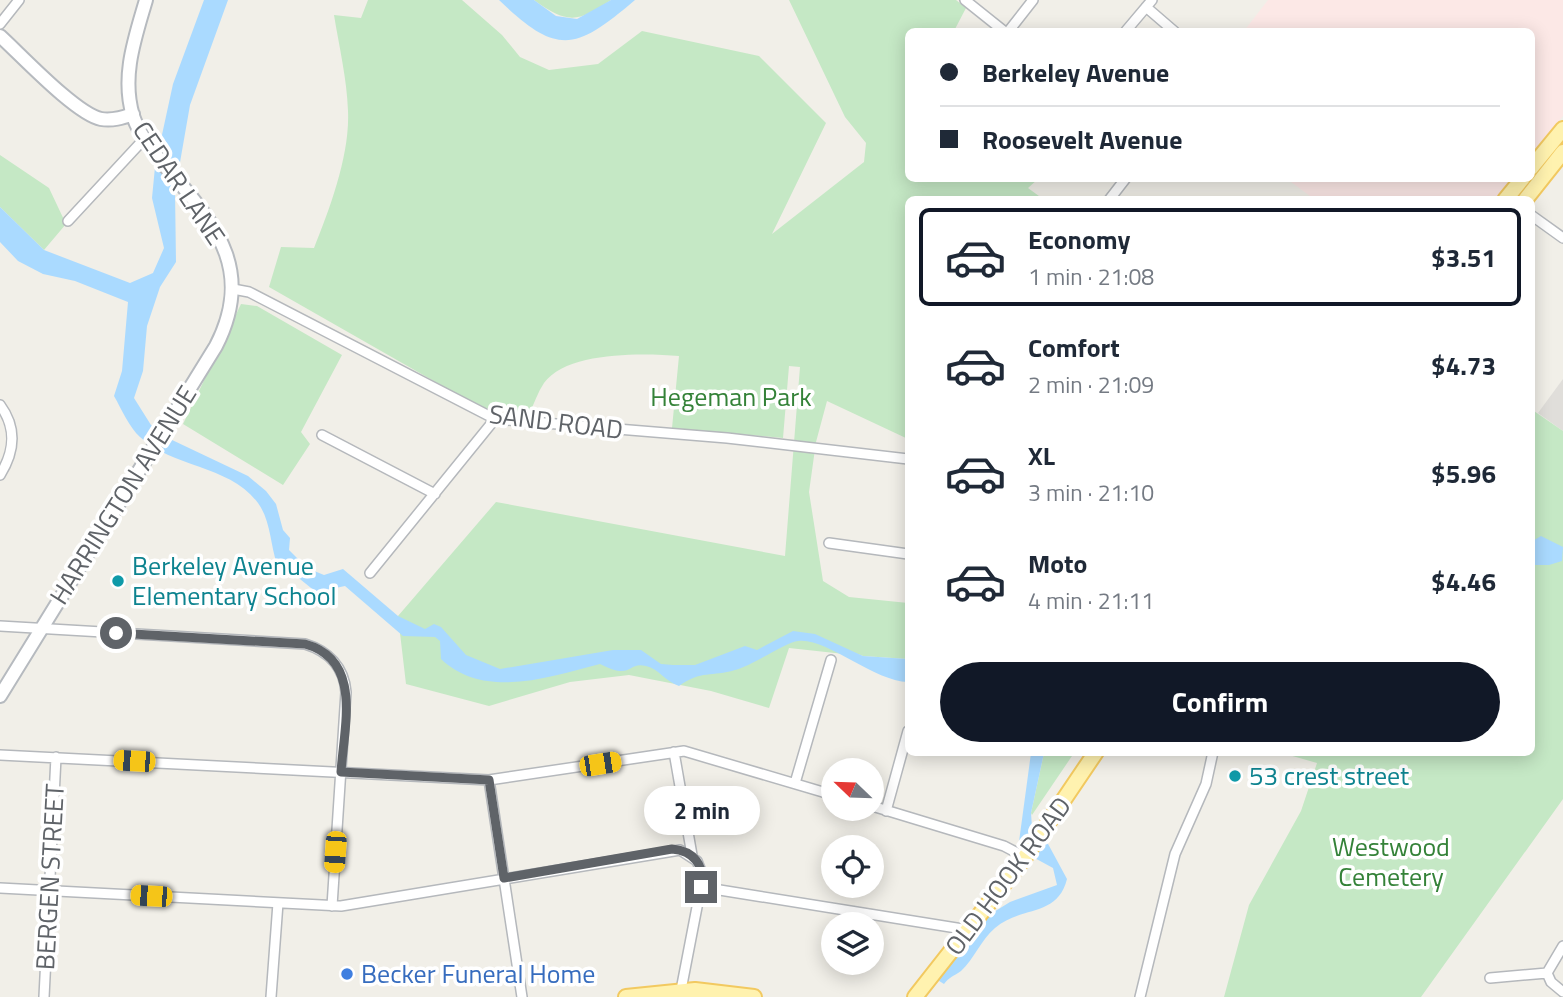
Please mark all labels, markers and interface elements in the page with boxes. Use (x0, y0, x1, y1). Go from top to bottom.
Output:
text: Berkeley Avenue (982, 53, 1169, 92)
street label: CEDAR LANE (124, 113, 235, 253)
text: Roosevelt Avenue (982, 120, 1183, 159)
text: Economy (1028, 220, 1130, 259)
icon: car (944, 226, 1007, 289)
text: $3.51 (1431, 238, 1496, 277)
text: 1 min · 21:08 (1028, 259, 1154, 294)
text: Comfort (1028, 328, 1120, 367)
icon: car (944, 334, 1007, 397)
text: $4.73 (1431, 346, 1496, 385)
text: 2 min · 21:09 (1028, 367, 1154, 402)
park label: Hegeman Park (650, 377, 812, 416)
street label: HARRINGTON AVENUE (39, 378, 206, 612)
street label: SAND ROAD (487, 394, 625, 449)
text: XL (1028, 436, 1055, 475)
icon: car (944, 442, 1007, 505)
text: $5.96 (1431, 454, 1496, 493)
text: 3 min · 21:10 (1028, 475, 1154, 510)
text: Moto (1028, 544, 1087, 583)
place label: Berkeley Avenue Elementary School (132, 546, 337, 615)
icon: car (944, 550, 1007, 613)
text: $4.46 (1431, 562, 1496, 601)
marker: Berkeley Avenue Elementary School (110, 573, 126, 589)
text: 4 min · 21:11 (1028, 583, 1154, 618)
route start (100, 617, 132, 649)
button: Confirm (940, 662, 1500, 742)
car (113, 749, 156, 773)
car (578, 750, 623, 778)
place label: 53 crest street (1249, 756, 1409, 795)
north arrow (821, 758, 884, 821)
map controls (821, 758, 884, 975)
marker: 53 crest street (1227, 768, 1243, 784)
street label: BERGEN STREET (25, 783, 74, 971)
callout: 2 min (643, 786, 759, 834)
street label: OLD HOOK ROAD (935, 788, 1080, 963)
text: 2 min (674, 793, 730, 828)
park label: Westwood Cemetery (1332, 827, 1450, 896)
car (324, 830, 347, 874)
button: locate (821, 835, 884, 898)
route end (685, 871, 717, 903)
car (130, 884, 173, 908)
button: layers (821, 912, 884, 975)
place label: Becker Funeral Home (361, 954, 595, 993)
marker: Becker Funeral Home (339, 966, 355, 982)

